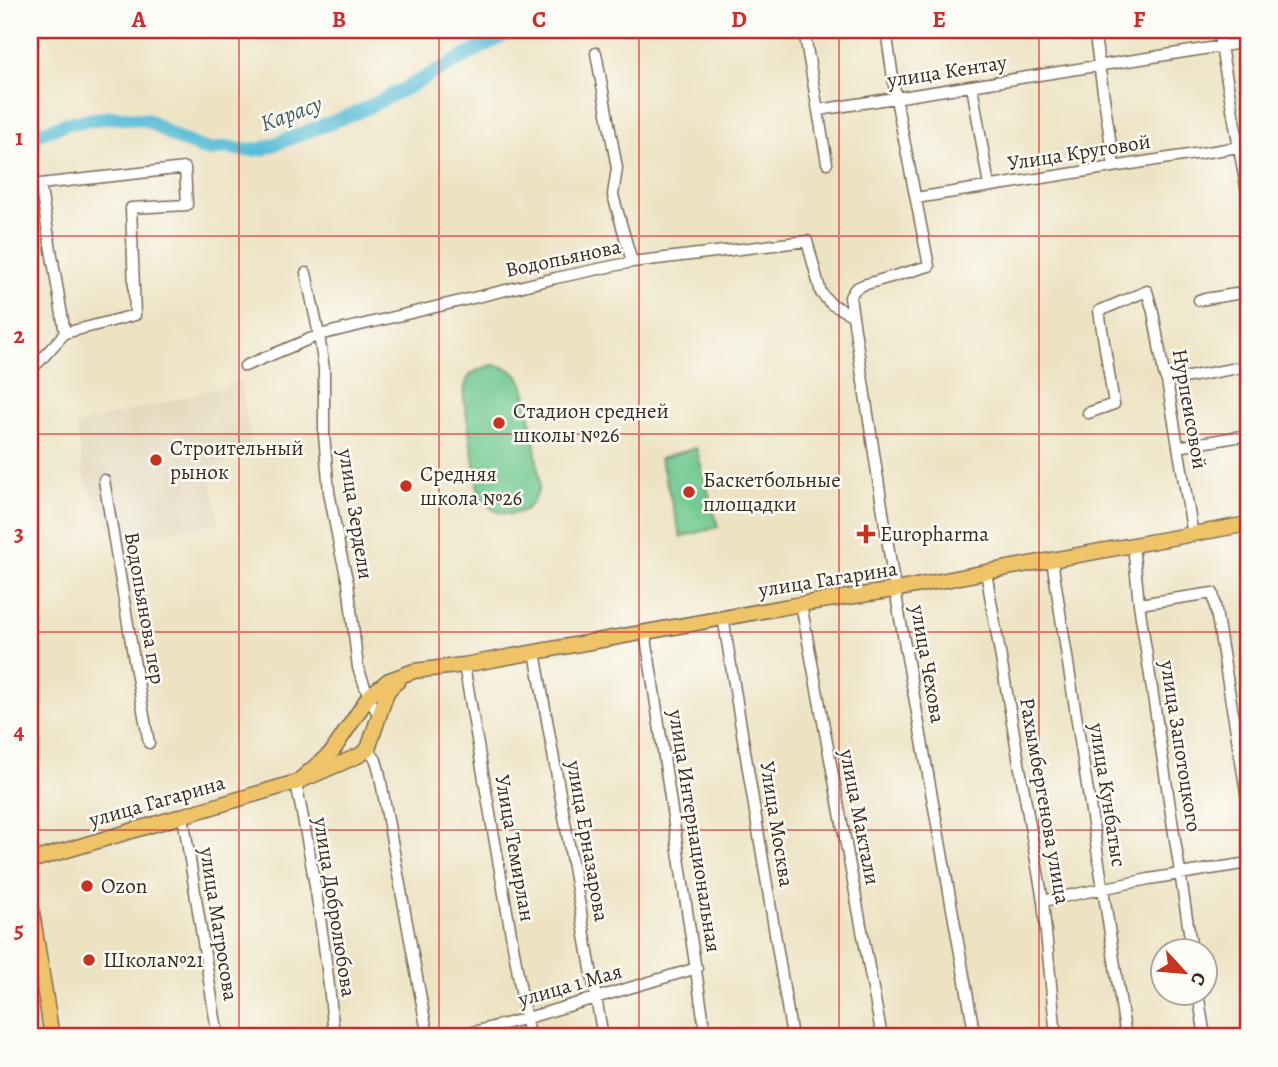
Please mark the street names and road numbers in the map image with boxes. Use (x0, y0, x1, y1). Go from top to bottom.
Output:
street label: улица Кентау (884, 48, 1009, 94)
street label: Улица Круговой (1005, 127, 1153, 177)
street label: Водопьянова (503, 232, 624, 284)
street label: Нурпеисовой (1166, 347, 1214, 471)
street label: улица Зердели (332, 446, 380, 581)
street label: Водопьянова пер (118, 530, 172, 686)
street label: улица Гагарина (756, 554, 900, 604)
street label: улица Чехова (904, 602, 952, 725)
street label: улица Запотоцкого (1153, 657, 1208, 834)
street label: Рахымбергенова улица (1013, 695, 1077, 907)
street label: улица Интернациональная (662, 707, 728, 954)
street label: улица Кунбатыс (1083, 720, 1133, 869)
street label: улица Мактали (833, 746, 887, 887)
street label: улица Ерназарова (560, 757, 616, 924)
street label: Улица Москва (753, 759, 801, 889)
street label: улица Гагарина (85, 768, 229, 834)
street label: Улица Темирлан (488, 772, 542, 924)
street label: улица Добролюбова (307, 814, 363, 999)
street label: улица Матросова (193, 844, 245, 1003)
street label: улица 1 Мая (514, 957, 625, 1013)

